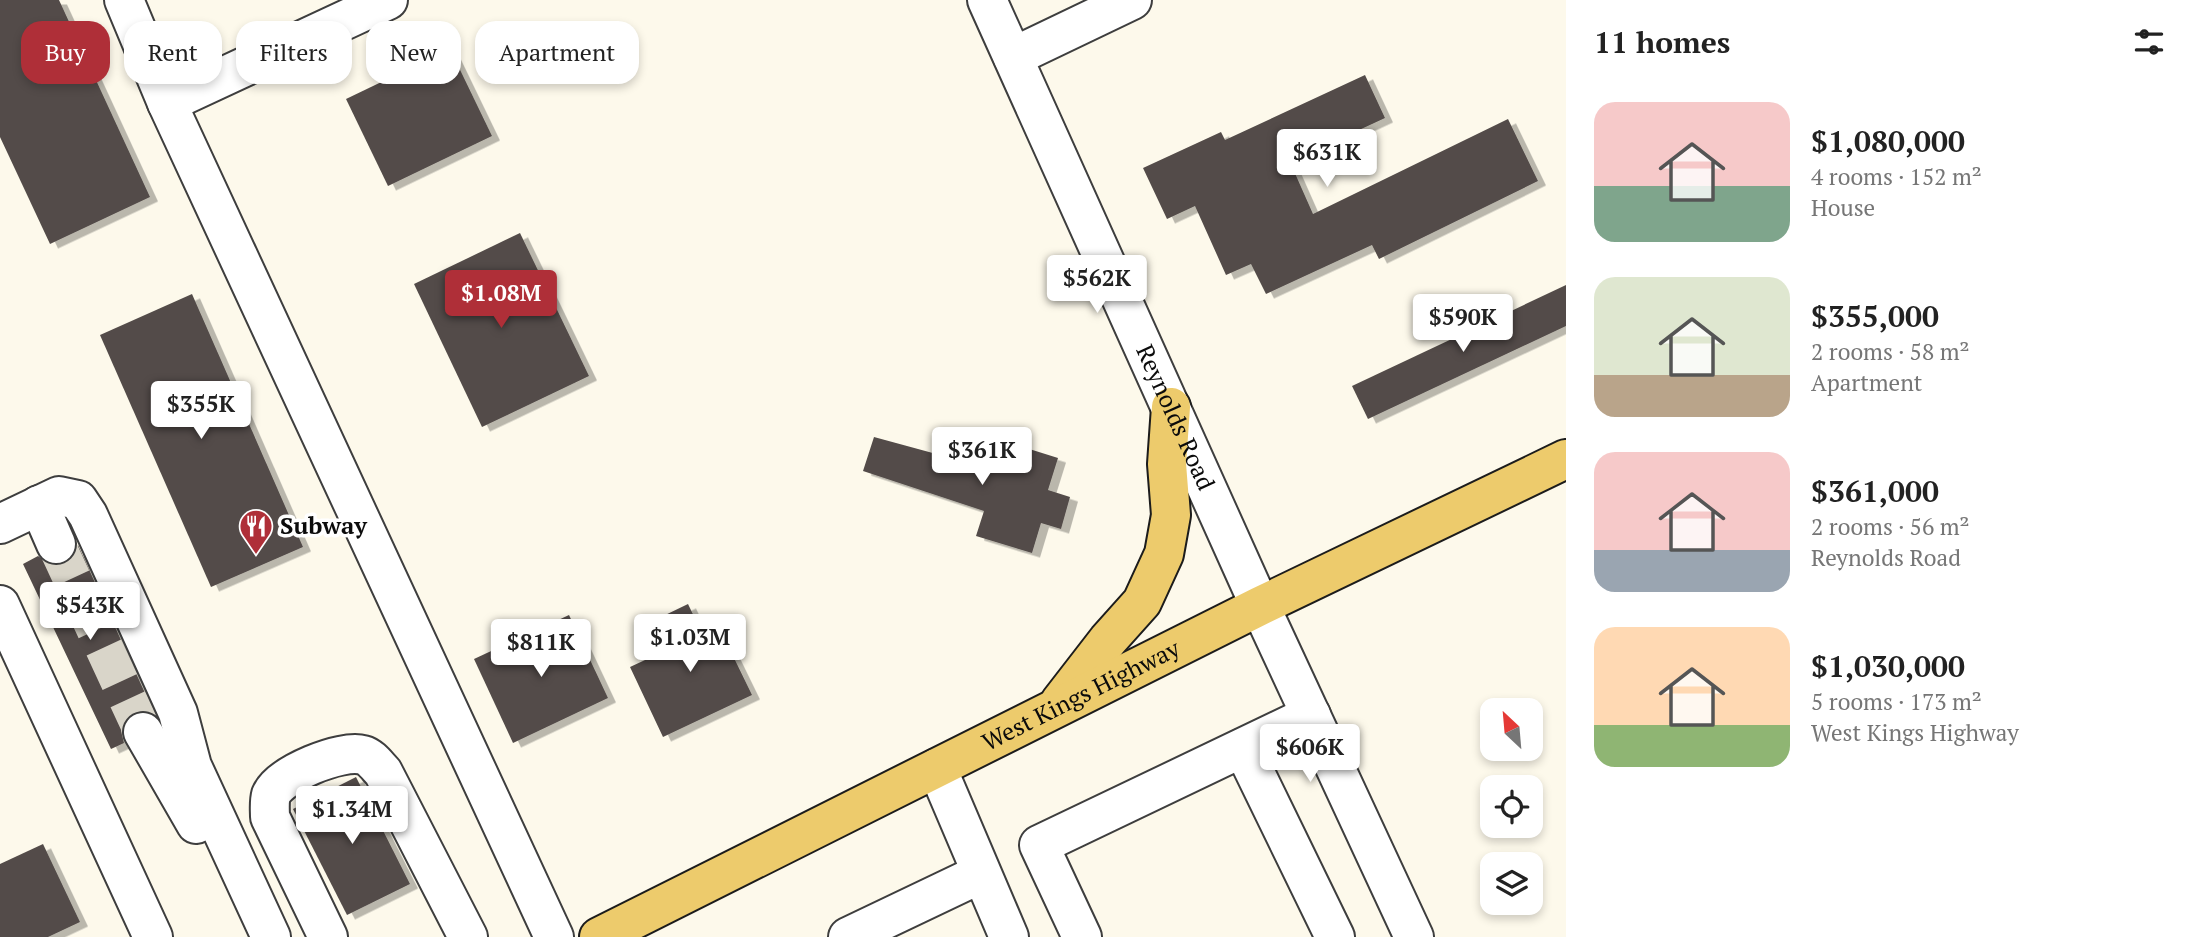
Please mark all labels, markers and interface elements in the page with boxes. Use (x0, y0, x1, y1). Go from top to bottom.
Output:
chip: Buy (21, 21, 110, 84)
chip: Rent (124, 21, 222, 84)
chip: Filters (236, 21, 352, 84)
chip: New (366, 21, 461, 84)
chip: Apartment (475, 21, 639, 84)
text: 11 homes (1594, 22, 1730, 62)
icon: filters (2130, 23, 2168, 61)
text: $1,080,000 (1811, 121, 1965, 161)
pin: $631K (1278, 130, 1376, 189)
icon: home (1650, 130, 1734, 214)
text: $631K (1293, 136, 1361, 167)
text: 4 rooms · 152 m² (1811, 161, 1982, 192)
text: House (1811, 192, 1875, 223)
pin: $562K (1048, 256, 1146, 315)
text: $562K (1063, 262, 1131, 293)
pin: $1.08M (444, 270, 558, 330)
text: $1.08M (461, 277, 541, 308)
pin: $590K (1414, 294, 1512, 354)
text: $355,000 (1811, 296, 1939, 336)
text: $590K (1429, 301, 1497, 332)
icon: home (1650, 305, 1734, 389)
text: 2 rooms · 58 m² (1811, 336, 1970, 367)
street label: Reynolds Road (1129, 339, 1223, 495)
text: Apartment (1811, 367, 1922, 398)
pin: $355K (152, 382, 250, 441)
text: $355K (167, 388, 235, 419)
pin: $361K (933, 428, 1031, 487)
text: $361K (948, 434, 1016, 465)
text: $361,000 (1811, 471, 1939, 511)
icon: home (1650, 480, 1734, 564)
restaurant icon: Subway (237, 507, 275, 556)
place label: Subway (280, 509, 368, 541)
text: 2 rooms · 56 m² (1811, 511, 1970, 542)
text: Reynolds Road (1811, 542, 1961, 573)
pin: $543K (41, 582, 139, 642)
text: $543K (56, 589, 124, 620)
pin: $1.03M (633, 614, 747, 674)
pin: $811K (492, 620, 590, 679)
text: $1.03M (650, 621, 730, 652)
text: $811K (507, 626, 575, 657)
street label: West Kings Highway (976, 631, 1186, 758)
text: $1,030,000 (1811, 646, 1965, 686)
icon: home (1650, 655, 1734, 739)
text: 5 rooms · 173 m² (1811, 686, 1982, 717)
north arrow (1480, 698, 1544, 761)
map controls (1480, 698, 1543, 915)
text: West Kings Highway (1811, 717, 2019, 748)
pin: $606K (1261, 724, 1359, 784)
text: $606K (1276, 731, 1344, 762)
button: locate (1480, 775, 1543, 838)
pin: $1.34M (295, 786, 409, 846)
text: $1.34M (312, 793, 392, 824)
button: layers (1480, 852, 1543, 915)

